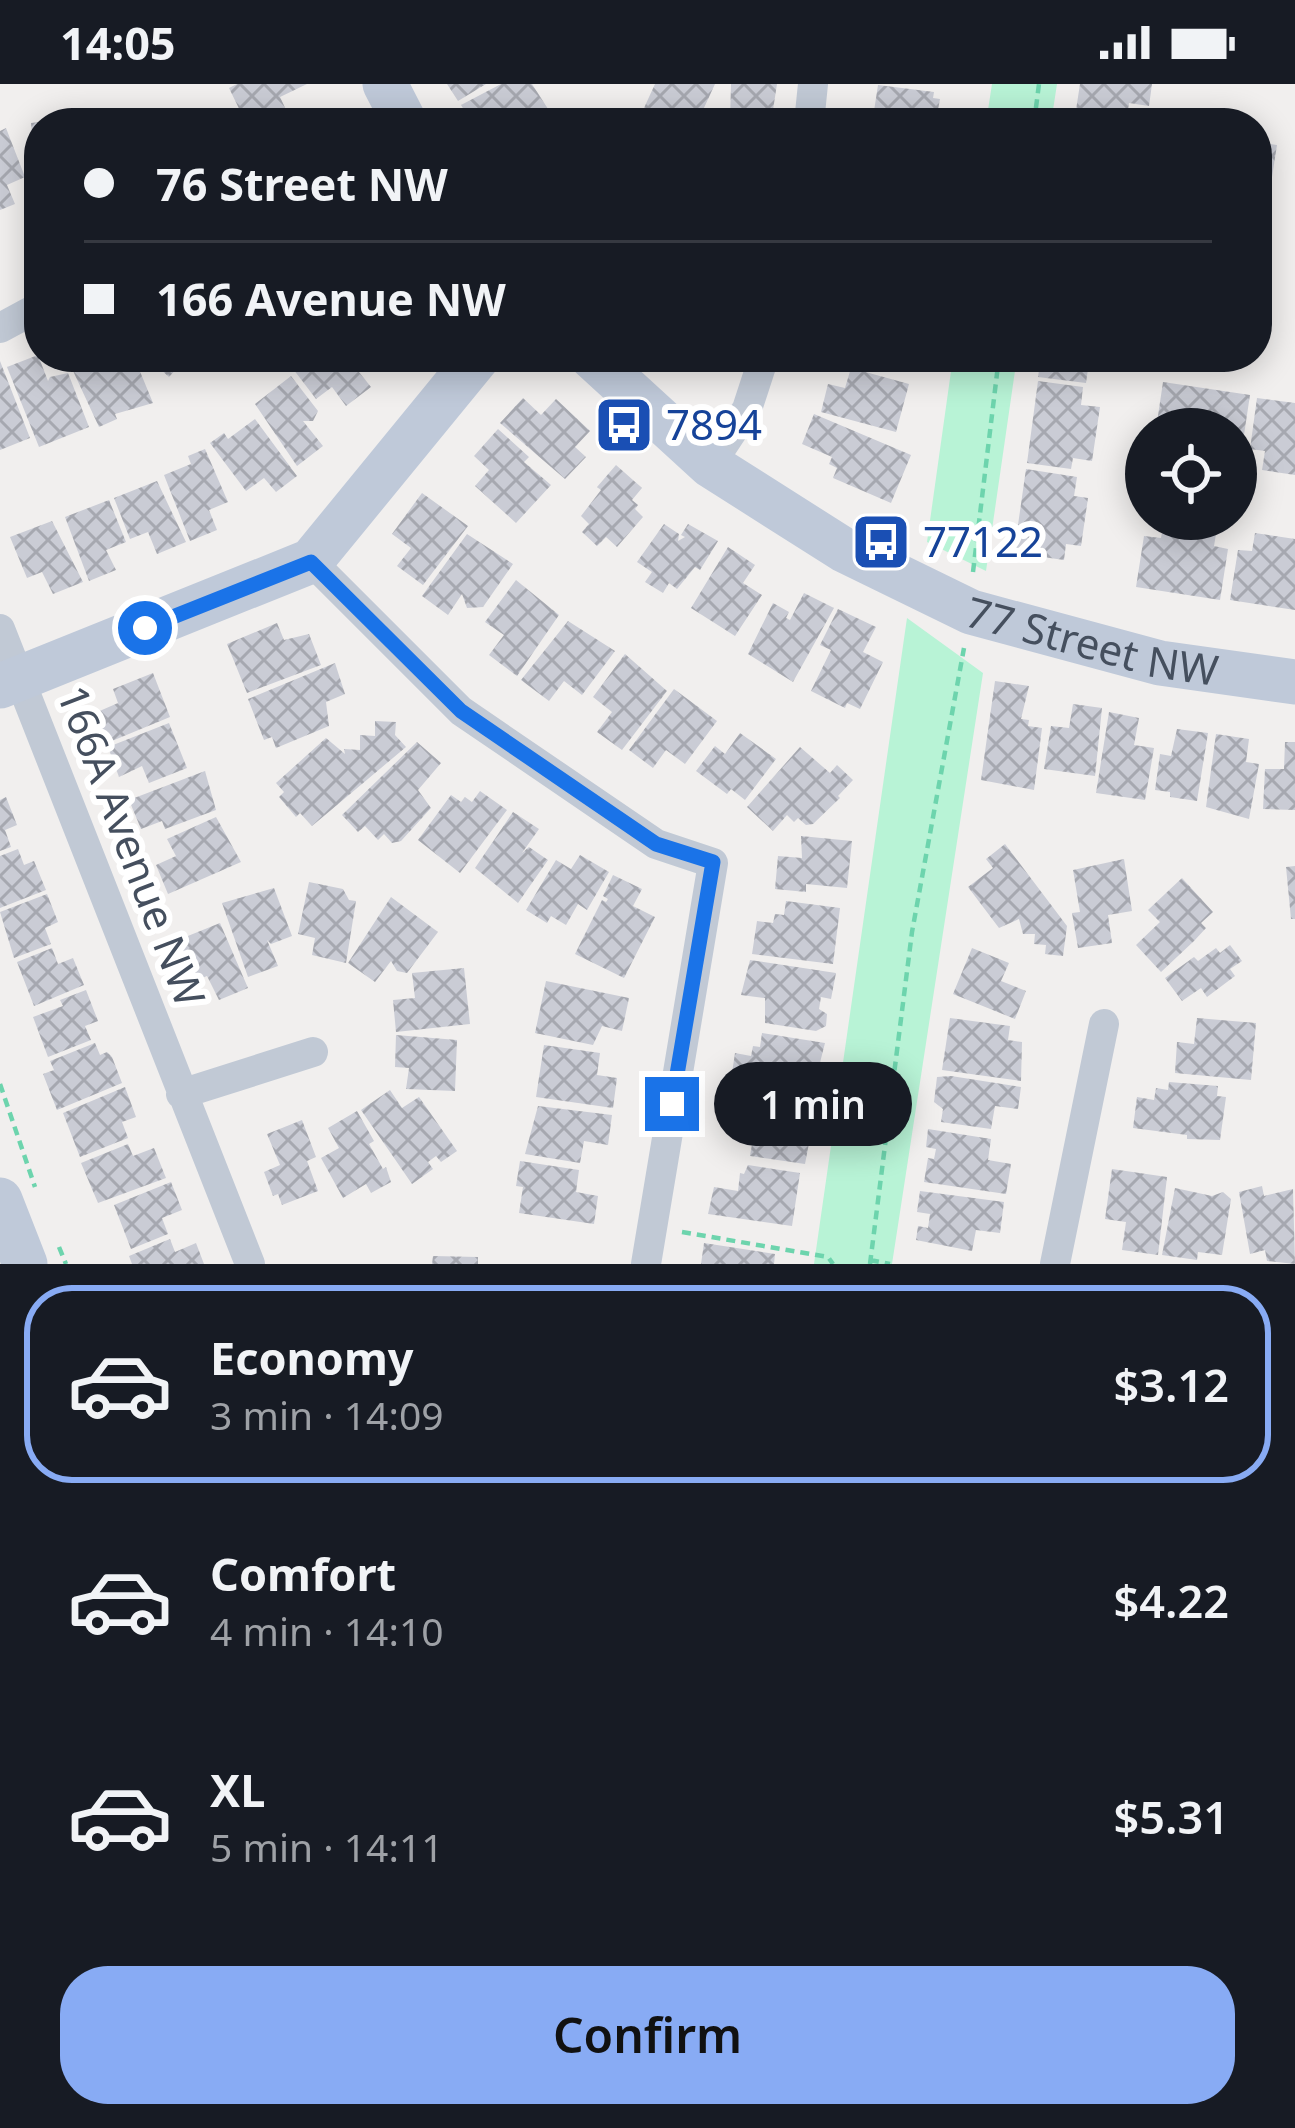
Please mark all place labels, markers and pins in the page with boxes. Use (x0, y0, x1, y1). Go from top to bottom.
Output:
bus stop icon: 7894 (593, 394, 655, 456)
place label: 7894 (666, 395, 762, 452)
bus stop icon: 77122 (850, 511, 912, 573)
place label: 77122 (923, 512, 1043, 569)

